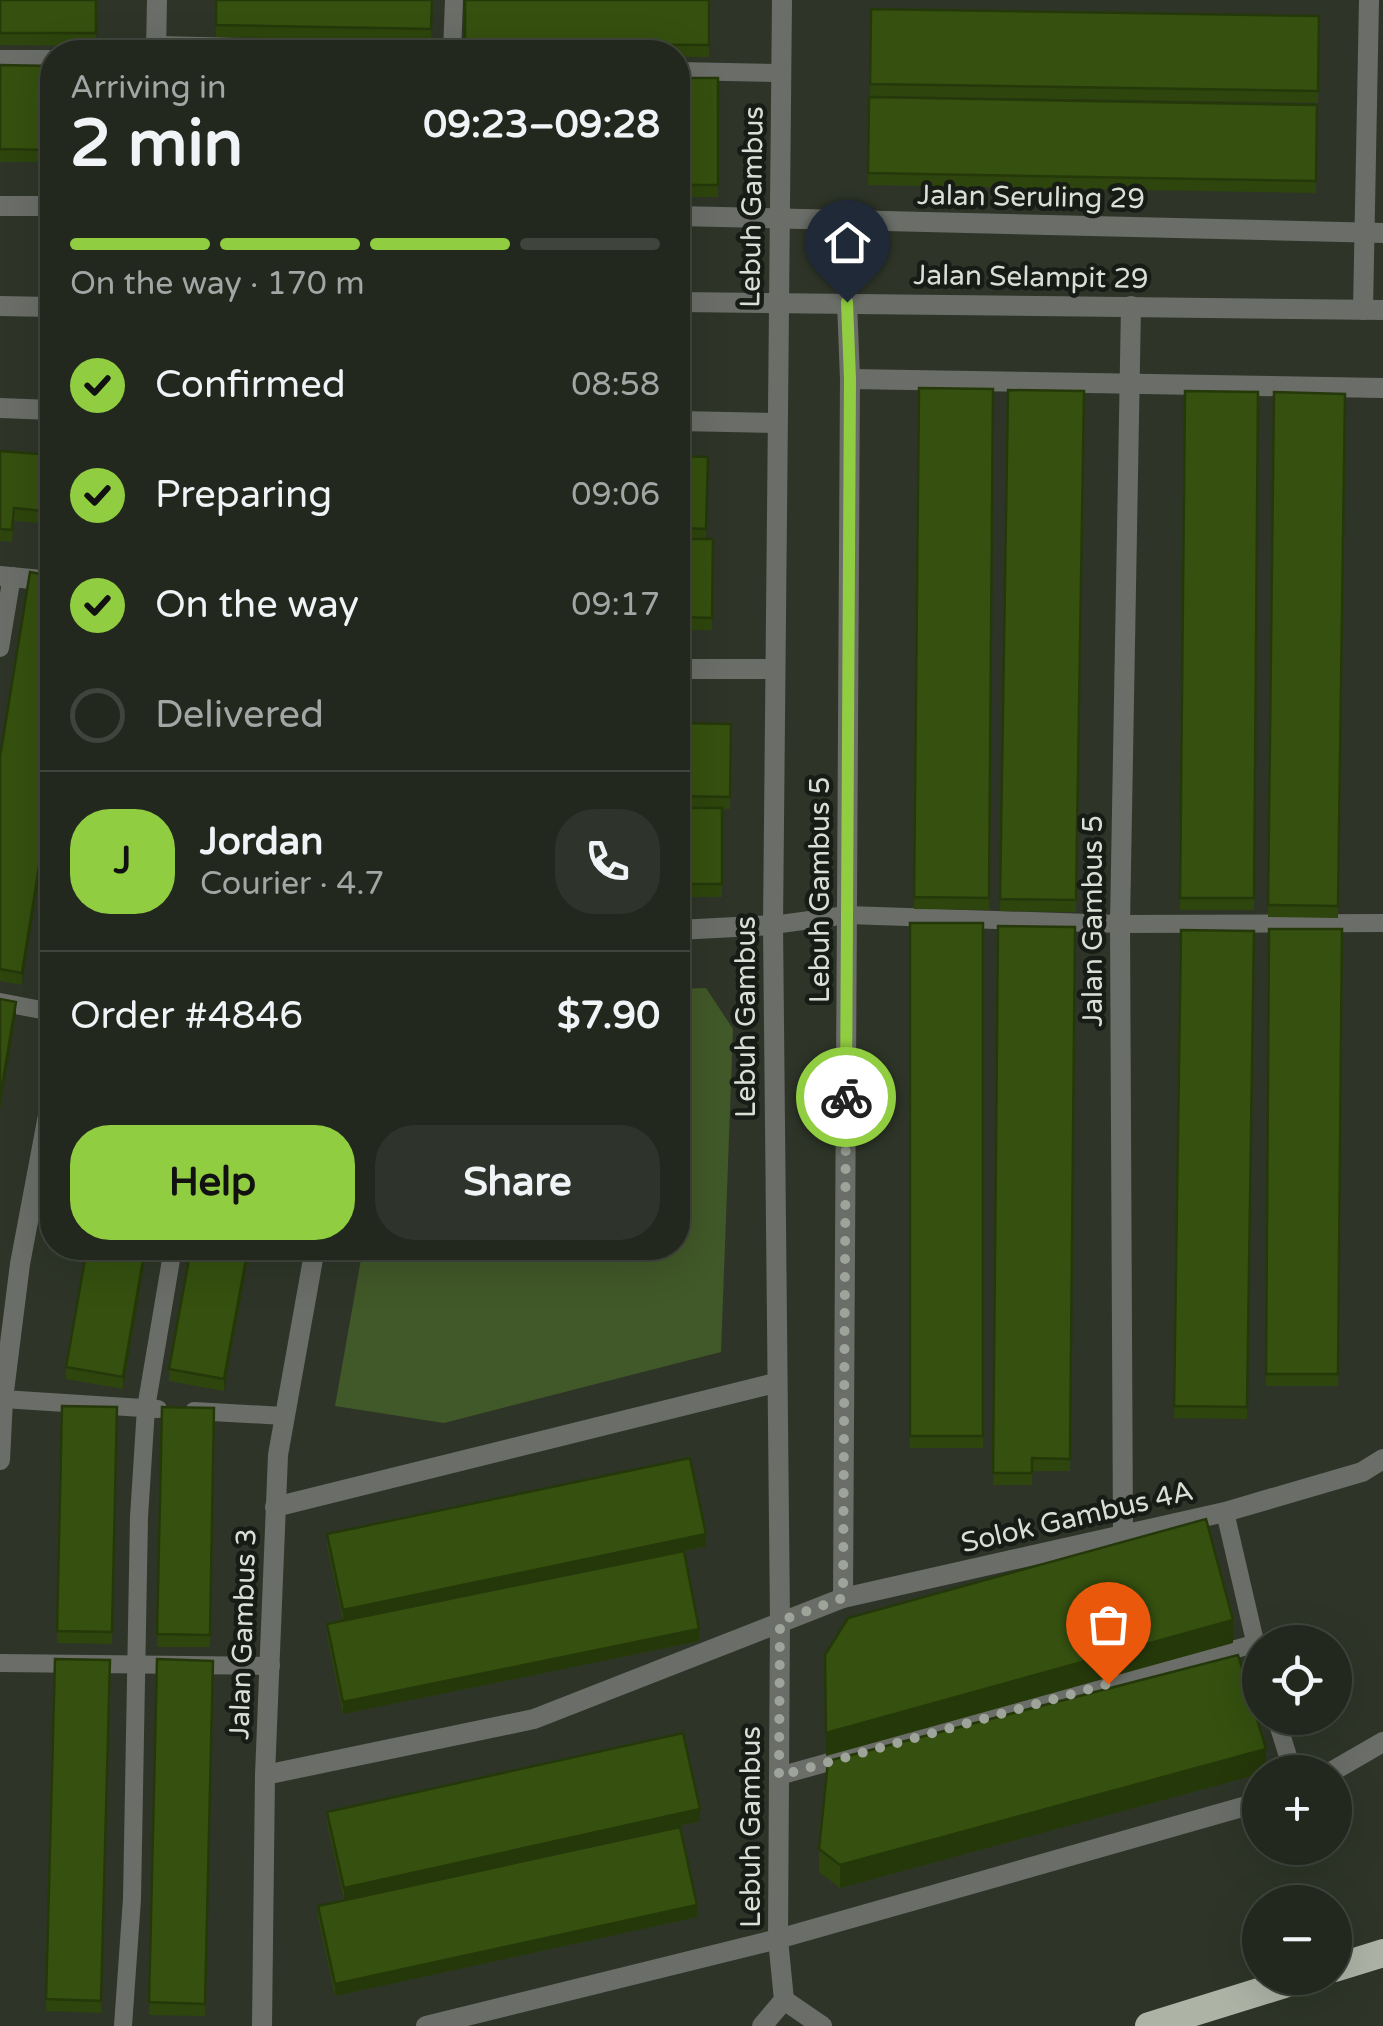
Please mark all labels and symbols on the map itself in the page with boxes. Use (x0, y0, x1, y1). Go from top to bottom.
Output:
street label: Lebuh Gambus (733, 106, 771, 308)
street label: Jalan Seruling 29 (917, 178, 1145, 216)
pin (805, 200, 890, 303)
street label: Jalan Selampit 29 (913, 258, 1149, 296)
street label: Lebuh Gambus 5 (803, 777, 837, 1003)
street label: Jalan Gambus 5 (1076, 815, 1110, 1027)
street label: Lebuh Gambus (729, 916, 763, 1118)
courier (796, 1047, 896, 1147)
street label: Solok Gambus 4A (958, 1474, 1196, 1560)
street label: Jalan Gambus 3 (222, 1528, 264, 1740)
pin (1066, 1582, 1151, 1685)
street label: Lebuh Gambus (734, 1726, 768, 1928)

